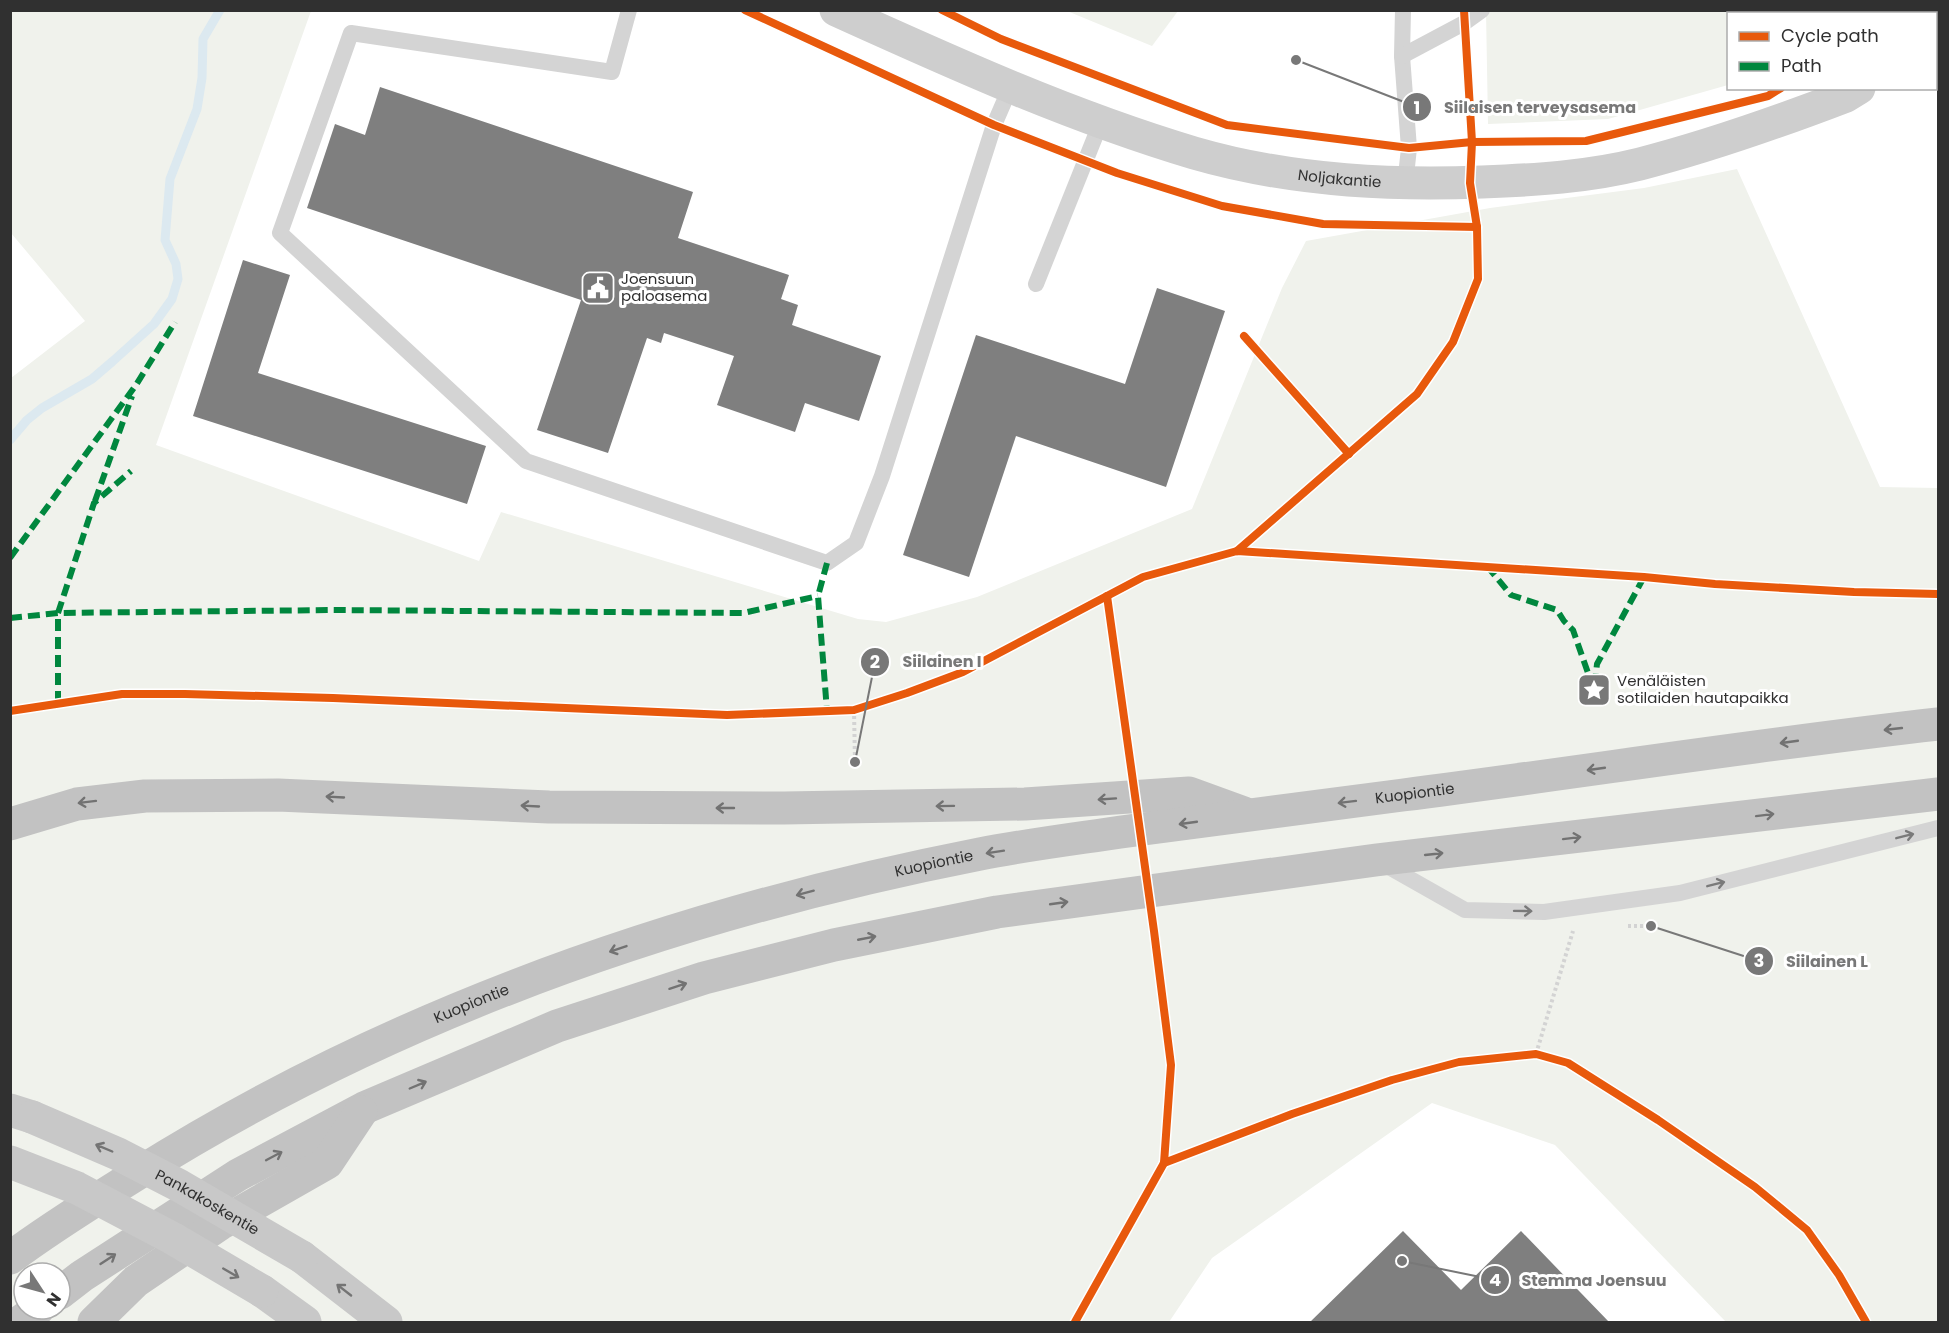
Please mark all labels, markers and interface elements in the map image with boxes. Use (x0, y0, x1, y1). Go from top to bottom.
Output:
legend (1727, 12, 1937, 90)
text: Cycle path (1781, 23, 1879, 48)
text: Path (1781, 53, 1822, 78)
callout: Siilaisen terveysasema (1402, 90, 1648, 124)
text: 1 (1414, 95, 1420, 120)
text: Siilaisen terveysasema (1444, 96, 1636, 119)
street label: Noljakantie (1297, 164, 1382, 192)
place label: Joensuun paloasema (621, 268, 707, 306)
public building icon: Joensuun paloasema (580, 270, 616, 306)
callout: Siilainen I (860, 645, 993, 679)
text: 2 (870, 649, 880, 674)
text: Siilainen I (902, 650, 982, 673)
place label: Venäläisten sotilaiden hautapaikka (1617, 670, 1789, 708)
place icon: Venäläisten sotilaiden hautapaikka (1576, 672, 1612, 708)
one-way arrow (1883, 724, 1903, 735)
one-way arrow (1779, 737, 1799, 748)
one-way arrow (1586, 763, 1606, 774)
street label: Kuopiontie (1374, 777, 1456, 808)
one-way arrow (326, 792, 346, 803)
one-way arrow (1098, 793, 1118, 804)
one-way arrow (1338, 796, 1358, 807)
one-way arrow (78, 797, 97, 808)
one-way arrow (936, 800, 956, 811)
one-way arrow (521, 801, 541, 812)
one-way arrow (716, 802, 736, 814)
one-way arrow (1755, 809, 1775, 820)
one-way arrow (1179, 817, 1198, 828)
one-way arrow (1895, 830, 1914, 842)
one-way arrow (1561, 832, 1581, 843)
street label: Kuopiontie (893, 845, 975, 882)
one-way arrow (986, 846, 1005, 857)
one-way arrow (1424, 848, 1444, 859)
one-way arrow (1706, 877, 1725, 889)
one-way arrow (795, 888, 814, 899)
one-way arrow (1048, 898, 1068, 909)
one-way arrow (1513, 905, 1533, 917)
one-way arrow (857, 932, 876, 943)
callout: Siilainen L (1744, 944, 1880, 978)
one-way arrow (609, 945, 628, 956)
text: 3 (1754, 948, 1764, 973)
text: Siilainen L (1786, 950, 1868, 973)
street label: Kuopiontie (430, 979, 512, 1028)
one-way arrow (668, 980, 687, 991)
one-way arrow (408, 1079, 426, 1091)
one-way arrow (95, 1142, 114, 1153)
one-way arrow (264, 1150, 282, 1161)
street label: Pankakoskentie (152, 1164, 263, 1240)
one-way arrow (99, 1253, 116, 1265)
north arrow (12, 1261, 72, 1321)
callout: Stemma Joensuu (1480, 1263, 1679, 1297)
one-way arrow (222, 1267, 239, 1279)
text: 4 (1489, 1267, 1501, 1292)
text: Stemma Joensuu (1522, 1269, 1666, 1292)
one-way arrow (337, 1283, 353, 1296)
text: N (41, 1288, 67, 1311)

